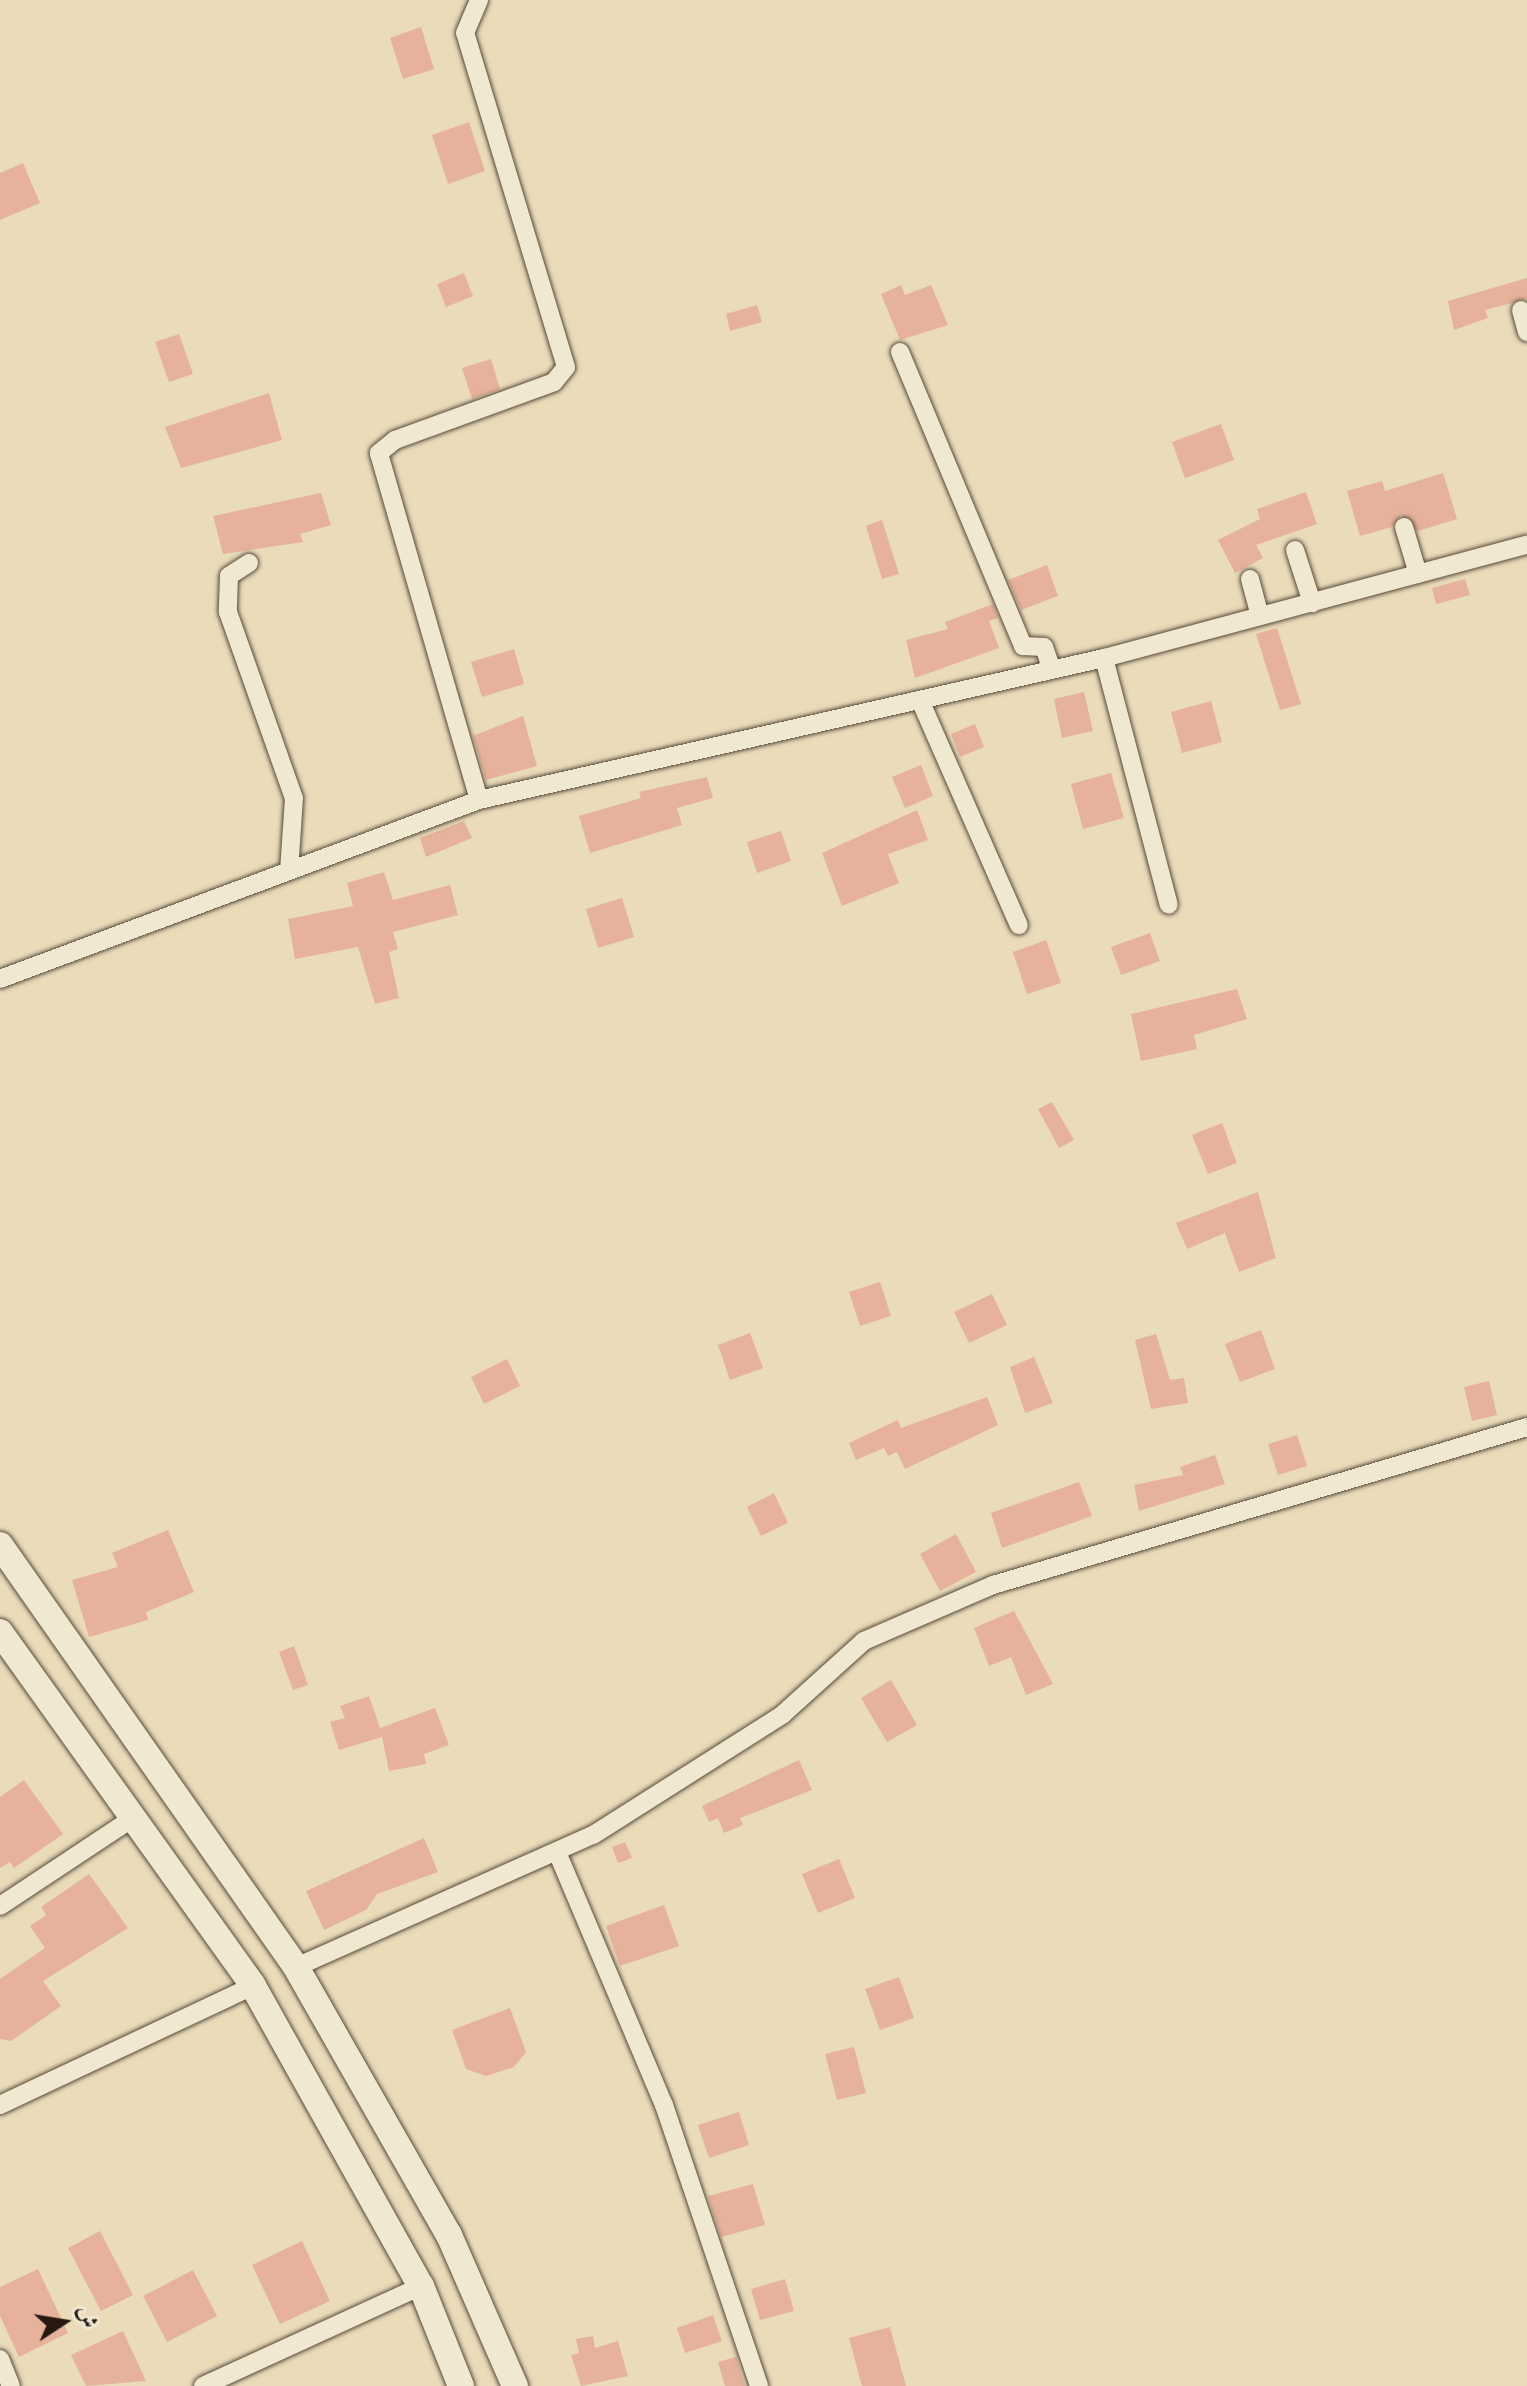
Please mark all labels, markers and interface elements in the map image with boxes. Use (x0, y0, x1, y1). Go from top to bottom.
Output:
north arrow (24, 2282, 104, 2362)
text: ش (72, 2304, 102, 2330)

